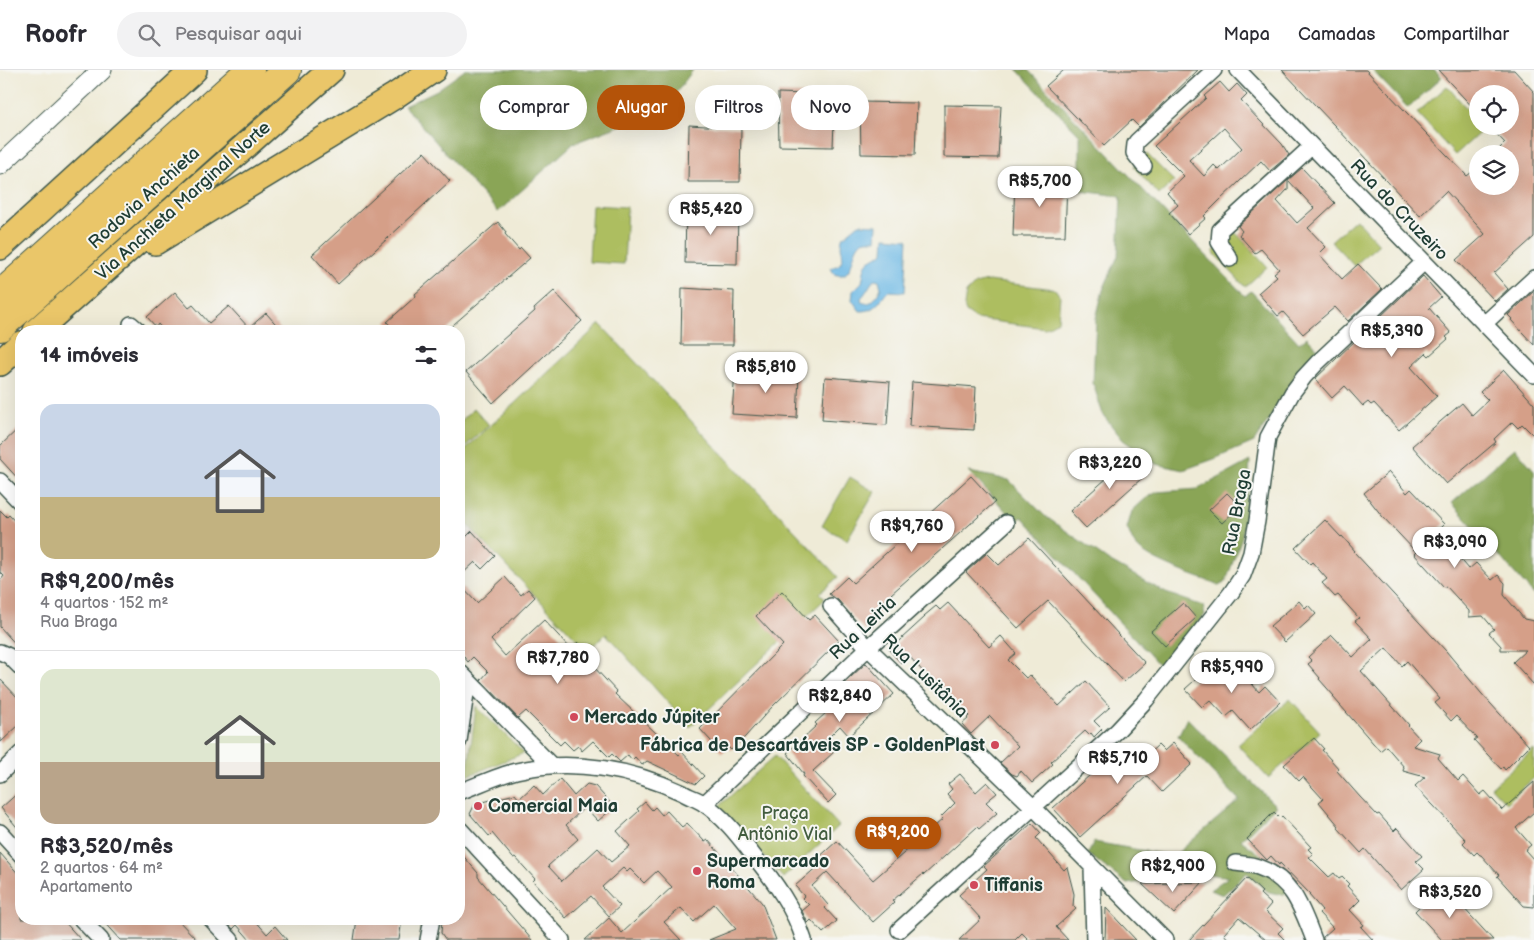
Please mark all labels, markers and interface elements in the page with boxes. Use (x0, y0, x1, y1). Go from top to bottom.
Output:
search box (117, 12, 467, 57)
text: Roofr (25, 20, 87, 49)
icon: search (135, 21, 163, 49)
text: Pesquisar aqui (175, 23, 302, 46)
text: Mapa (1224, 24, 1270, 45)
text: Camadas (1298, 24, 1375, 45)
text: Compartilhar (1403, 24, 1509, 45)
chip: Comprar (480, 85, 587, 130)
chip: Alugar (597, 85, 685, 130)
chip: Filtros (695, 85, 781, 130)
chip: Novo (791, 85, 869, 130)
map controls (1469, 85, 1519, 195)
button: locate (1469, 85, 1519, 135)
street label: Via Anchieta Marginal Norte (91, 117, 275, 285)
street label: Rodovia Anchieta (84, 143, 204, 253)
button: layers (1469, 145, 1519, 195)
street label: Rua do Cruzeiro (1346, 155, 1452, 265)
pin: R$5,700 (994, 166, 1086, 208)
text: R$5,700 (1008, 172, 1072, 191)
pin: R$5,420 (665, 194, 757, 236)
text: R$5,420 (680, 200, 742, 219)
pin: R$5,390 (1346, 316, 1438, 358)
text: R$5,390 (1361, 322, 1423, 341)
icon: filters (412, 341, 440, 369)
text: 14 imóveis (40, 343, 139, 368)
pin: R$5,810 (720, 352, 812, 394)
text: R$5,810 (736, 358, 796, 377)
icon: home (195, 436, 285, 526)
pin: R$3,220 (1064, 448, 1156, 490)
text: R$3,220 (1078, 454, 1142, 473)
street label: Rua Braga (1218, 467, 1256, 557)
pin: R$9,760 (866, 510, 958, 553)
text: R$9,760 (881, 517, 943, 536)
pin: R$3,090 (1409, 526, 1501, 569)
text: R$3,090 (1423, 533, 1487, 552)
text: R$9,200/mês (40, 569, 174, 594)
street label: Rua Leiria (825, 592, 901, 664)
text: 4 quartos · 152 m² (40, 594, 168, 613)
text: Rua Braga (40, 613, 117, 632)
street label: Rua Lusitânia (878, 630, 972, 722)
pin: R$7,780 (512, 642, 604, 685)
text: R$7,780 (527, 649, 589, 668)
pin: R$5,990 (1186, 652, 1278, 694)
text: R$5,990 (1200, 658, 1264, 677)
pin: R$2,840 (794, 680, 886, 723)
text: R$2,840 (808, 687, 872, 706)
icon: home (195, 702, 285, 792)
place label: Mercado Júpiter (584, 707, 720, 728)
marker: Mercado Júpiter (568, 711, 580, 723)
place label: Fábrica de Descartáveis SP - GoldenPlast (640, 735, 985, 756)
marker: Fábrica de Descartáveis SP - GoldenPlast (989, 739, 1001, 751)
pin: R$5,710 (1072, 742, 1164, 785)
text: R$5,710 (1088, 749, 1148, 768)
place label: Comercial Maia (488, 796, 618, 817)
marker: Comercial Maia (472, 800, 484, 812)
park label: Praça Antônio Vial (738, 803, 832, 845)
pin: R$9,200 (852, 816, 944, 859)
text: R$9,200 (866, 823, 930, 842)
text: R$3,520/mês (40, 834, 173, 859)
pin: R$2,900 (1127, 850, 1219, 893)
place label: Supermarcado Roma (707, 851, 829, 893)
text: R$2,900 (1141, 857, 1205, 876)
text: 2 quartos · 64 m² (40, 859, 163, 878)
marker: Supermarcado Roma (691, 865, 703, 877)
place label: Tiffanis (984, 875, 1043, 896)
pin: R$3,520 (1404, 876, 1496, 919)
text: Apartamento (40, 878, 133, 897)
marker: Tiffanis (968, 879, 980, 891)
text: R$3,520 (1419, 883, 1481, 902)

